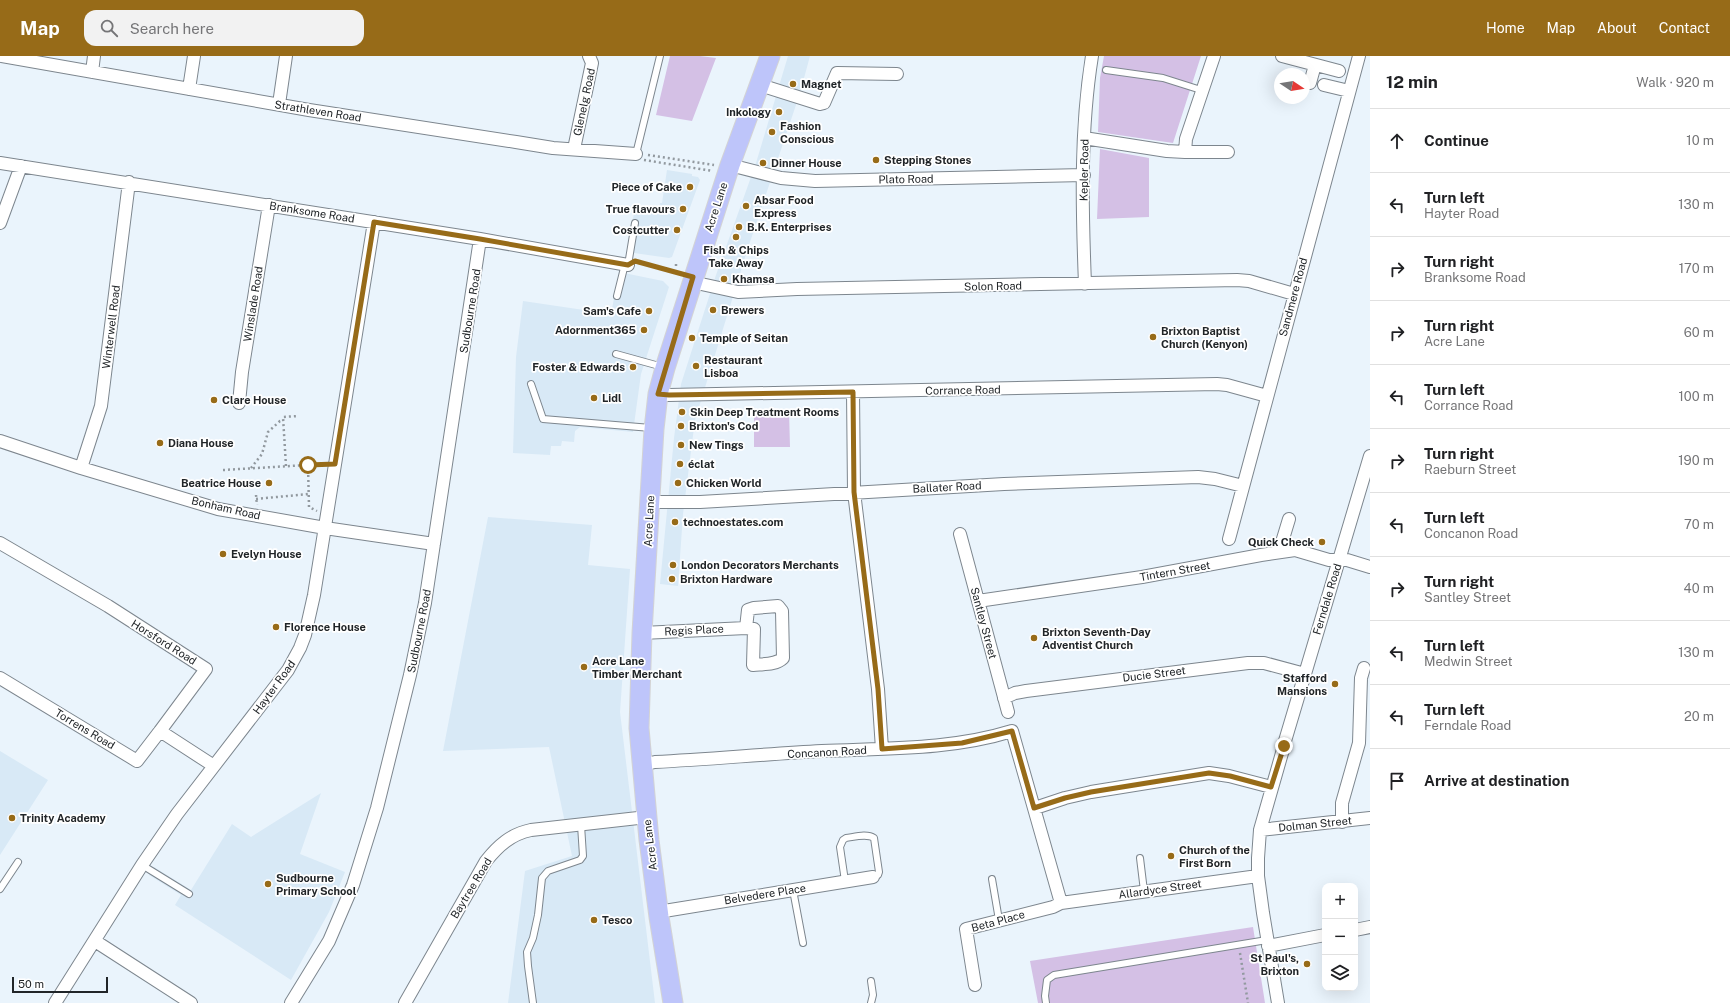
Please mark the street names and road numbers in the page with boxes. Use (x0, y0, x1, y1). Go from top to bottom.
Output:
street label: Glenelg Road (571, 67, 597, 137)
street label: Strathleven Road (274, 98, 362, 124)
street label: Kepler Road (1077, 139, 1091, 201)
street label: Plato Road (878, 173, 934, 185)
street label: Acre Lane (702, 181, 730, 233)
street label: Branksome Road (269, 199, 355, 225)
street label: Sandmere Road (1277, 256, 1309, 338)
street label: Winslade Road (241, 266, 265, 342)
street label: Sudbourne Road (457, 268, 483, 354)
street label: Solon Road (964, 279, 1022, 293)
street label: Winterwell Road (100, 285, 122, 369)
street label: Corrance Road (925, 383, 1001, 397)
street label: Ballater Road (912, 479, 982, 495)
street label: Bonham Road (190, 494, 262, 522)
street label: Acre Lane (642, 495, 656, 547)
street label: Tintern Street (1139, 559, 1211, 583)
street label: Ferndale Road (1310, 562, 1344, 636)
street label: Santley Street (969, 586, 999, 660)
street label: Sudbourne Road (405, 588, 433, 674)
street label: Horsford Road (129, 617, 199, 667)
street label: Regis Place (664, 622, 724, 638)
street label: Hayter Road (250, 658, 298, 716)
street label: Ducie Street (1122, 664, 1186, 684)
street label: Torrens Road (53, 707, 117, 751)
street label: Concanon Road (787, 744, 867, 760)
street label: Dolman Street (1278, 814, 1352, 834)
street label: Acre Lane (641, 819, 659, 871)
street label: Baytree Road (448, 855, 494, 921)
street label: Allardyce Street (1118, 877, 1202, 901)
street label: Belvedere Place (723, 882, 807, 906)
street label: Beta Place (970, 908, 1026, 934)

